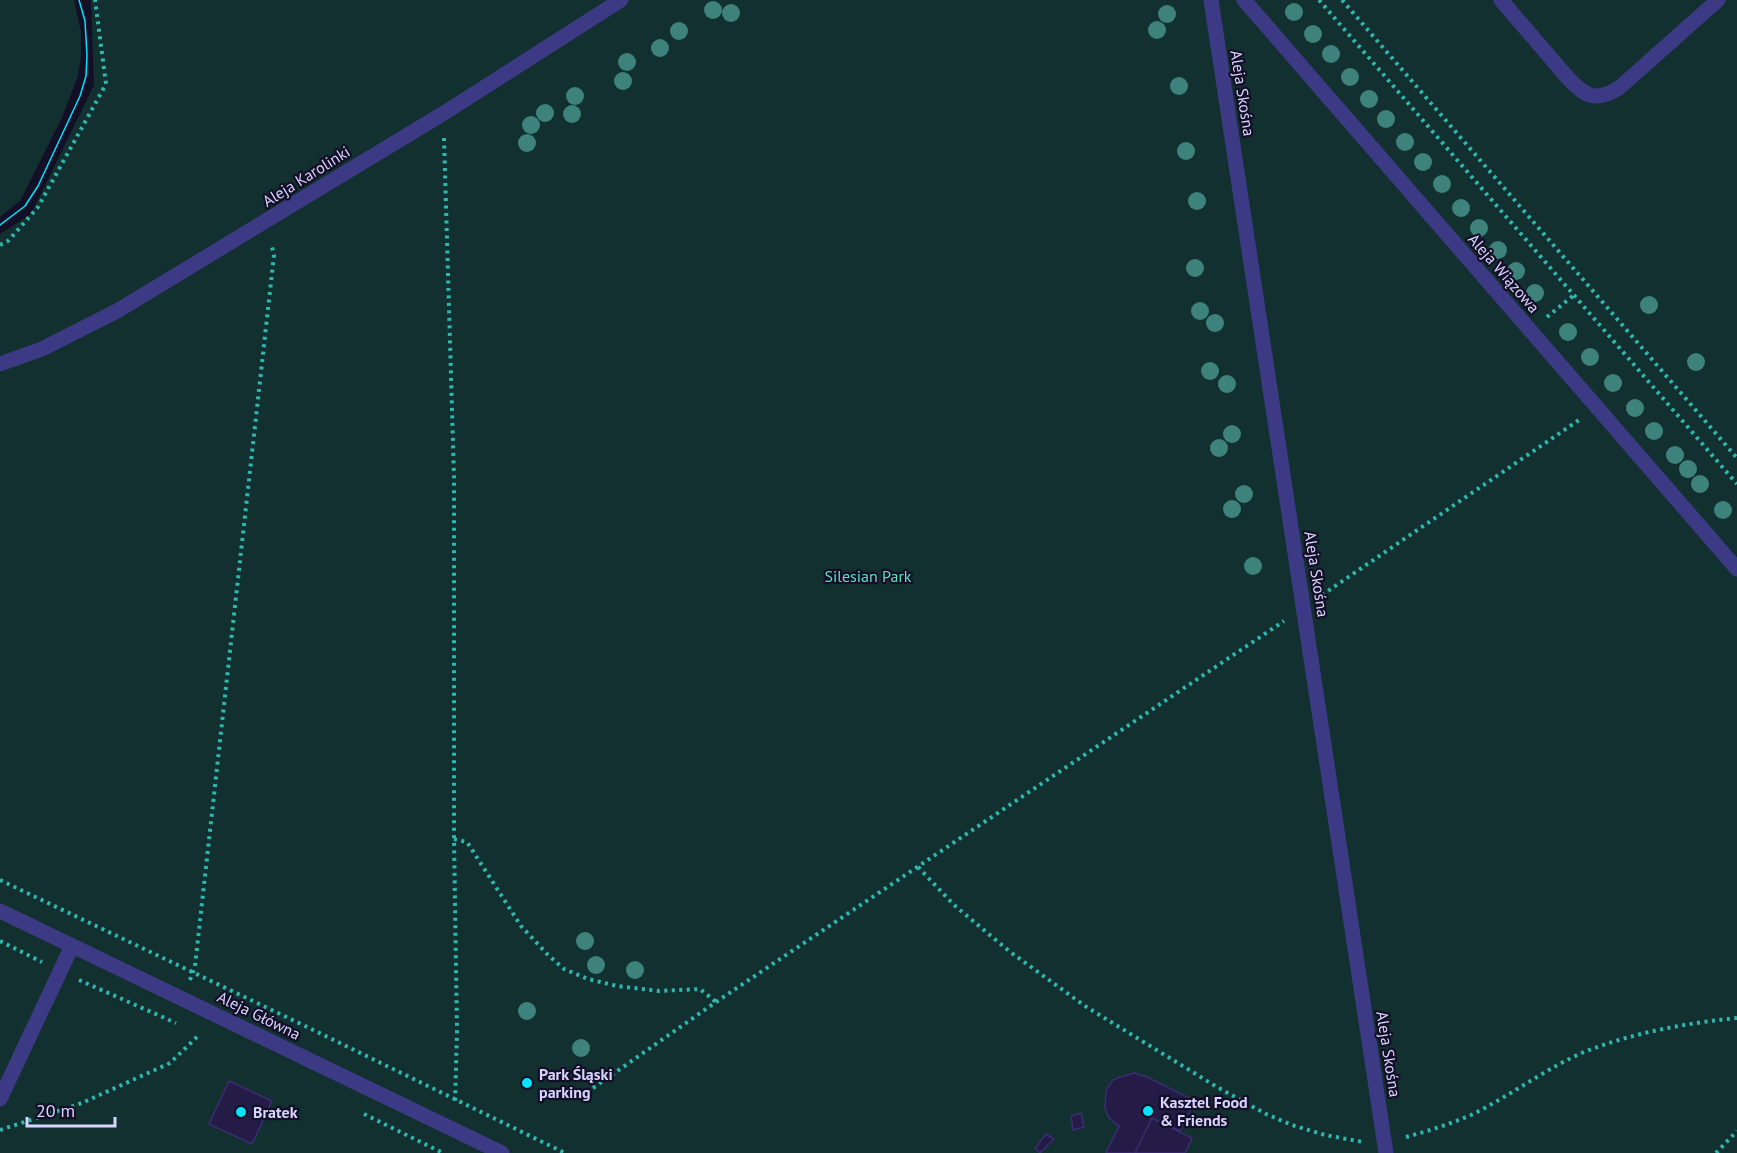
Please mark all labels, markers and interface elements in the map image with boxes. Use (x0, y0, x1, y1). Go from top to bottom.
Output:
street label: Aleja Skośna (1226, 49, 1260, 137)
street label: Aleja Karolinki (258, 141, 354, 211)
street label: Aleja Wiązowa (1464, 229, 1544, 317)
street label: Aleja Skośna (1300, 530, 1334, 618)
park label: Silesian Park (825, 566, 912, 586)
street label: Aleja Główna (214, 986, 304, 1044)
street label: Aleja Skośna (1372, 1010, 1406, 1098)
place label: Park Śląski parking (539, 1064, 613, 1102)
marker: Park Śląski parking (520, 1076, 534, 1090)
scale bar (27, 1090, 116, 1128)
place label: Kasztel Food & Friends (1160, 1092, 1248, 1130)
text: 20 m (36, 1099, 75, 1122)
place label: Bratek (253, 1102, 298, 1122)
marker: Kasztel Food & Friends (1141, 1104, 1155, 1118)
marker: Bratek (234, 1105, 248, 1119)

